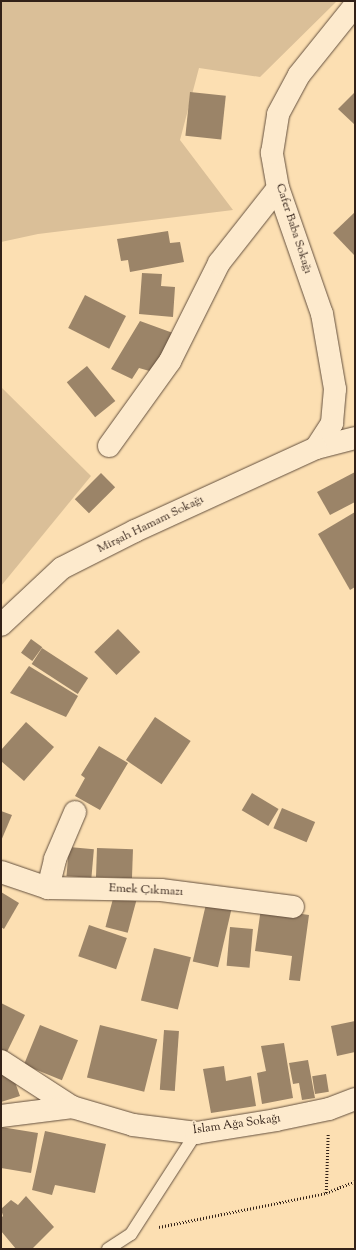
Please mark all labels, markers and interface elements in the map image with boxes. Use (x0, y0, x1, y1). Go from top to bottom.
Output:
street label: Cafer Baba Sokağı (272, 182, 314, 276)
street label: Mirşah Hamam Sokağı (95, 493, 207, 557)
street label: Emek Çıkmazı (108, 882, 184, 900)
street label: İslam Ağa Sokağı (192, 1112, 282, 1138)

